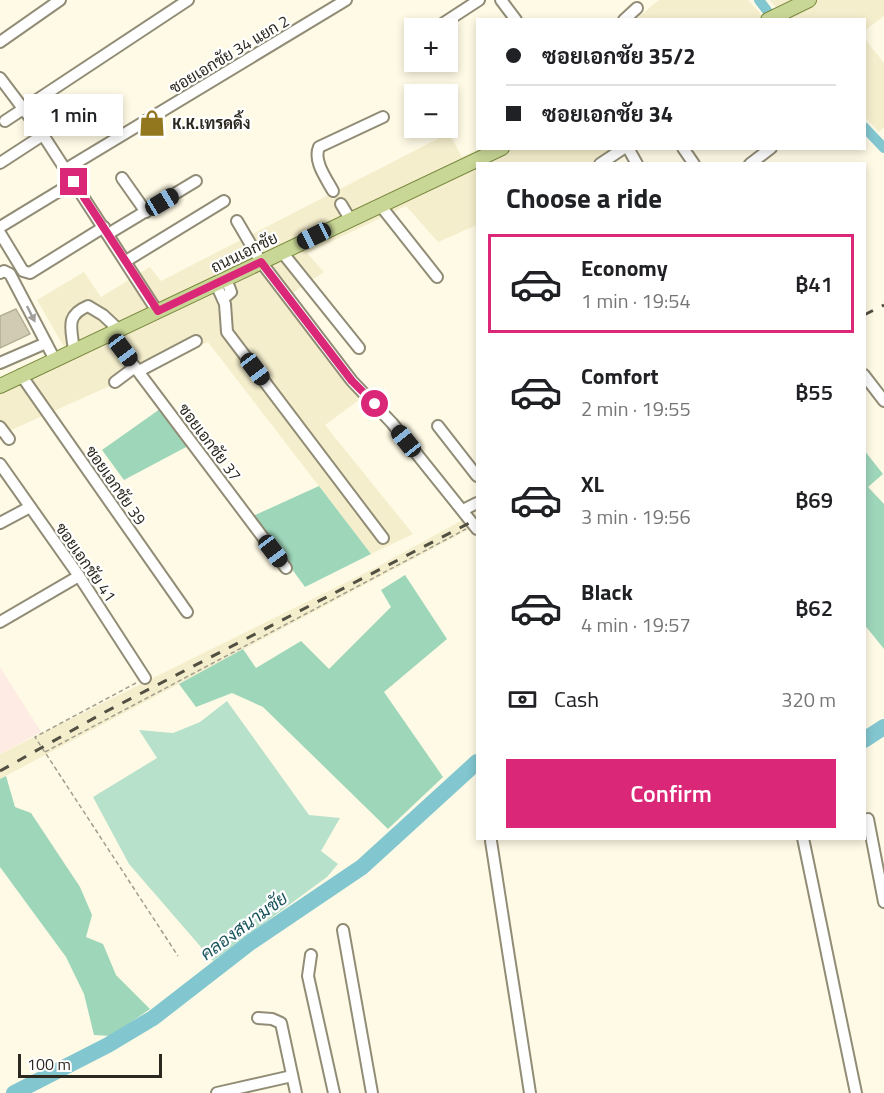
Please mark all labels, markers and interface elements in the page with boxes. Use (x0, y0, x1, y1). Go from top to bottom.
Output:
street label: ซอยเอกชัย 34 แยก 2 (165, 9, 293, 99)
map controls (404, 18, 458, 138)
button: + (404, 18, 458, 72)
text: ซอยเอกชัย 35/2 (542, 39, 696, 73)
button: − (404, 84, 458, 138)
callout: 1 min (25, 95, 124, 137)
text: ซอยเอกชัย 34 (542, 97, 673, 131)
text: 1 min (49, 99, 98, 130)
shop icon: K.K.เทรดดิ้ง (137, 108, 167, 138)
place label: K.K.เทรดดิ้ง (172, 110, 251, 135)
route end (60, 168, 87, 195)
text: Choose a ride (506, 177, 662, 218)
car (142, 185, 182, 219)
car (294, 220, 334, 252)
street label: ถนนเอกชัย (206, 225, 282, 279)
text: Economy (581, 251, 668, 285)
icon: car (509, 257, 563, 311)
text: ฿41 (795, 267, 833, 301)
text: 1 min · 19:54 (581, 285, 691, 316)
one-way arrow (26, 305, 36, 322)
car (105, 330, 141, 370)
car (237, 349, 273, 389)
text: Comfort (581, 359, 659, 393)
icon: car (509, 365, 563, 419)
text: ฿55 (795, 375, 833, 409)
route start (361, 390, 388, 417)
text: 2 min · 19:55 (581, 393, 691, 424)
street label: ซอยเอกชัย 37 (173, 398, 247, 486)
car (388, 421, 424, 461)
street label: ซอยเอกชัย 39 (80, 440, 152, 530)
text: XL (581, 467, 604, 501)
icon: car (509, 473, 563, 527)
text: ฿69 (795, 483, 833, 517)
text: 3 min · 19:56 (581, 501, 691, 532)
street label: ซอยเอกชัย 41 (50, 517, 122, 607)
car (255, 531, 291, 571)
text: Black (581, 575, 633, 609)
icon: car (509, 581, 563, 635)
text: ฿62 (795, 591, 833, 625)
text: 4 min · 19:57 (581, 609, 691, 640)
text: Cash (554, 682, 599, 716)
icon: cash (506, 683, 539, 716)
text: 320 m (781, 684, 836, 715)
button: Confirm (506, 759, 836, 828)
water label: คลองสนามชัย (194, 884, 293, 967)
scale bar (18, 1051, 162, 1078)
text: 100 m (27, 1052, 71, 1076)

